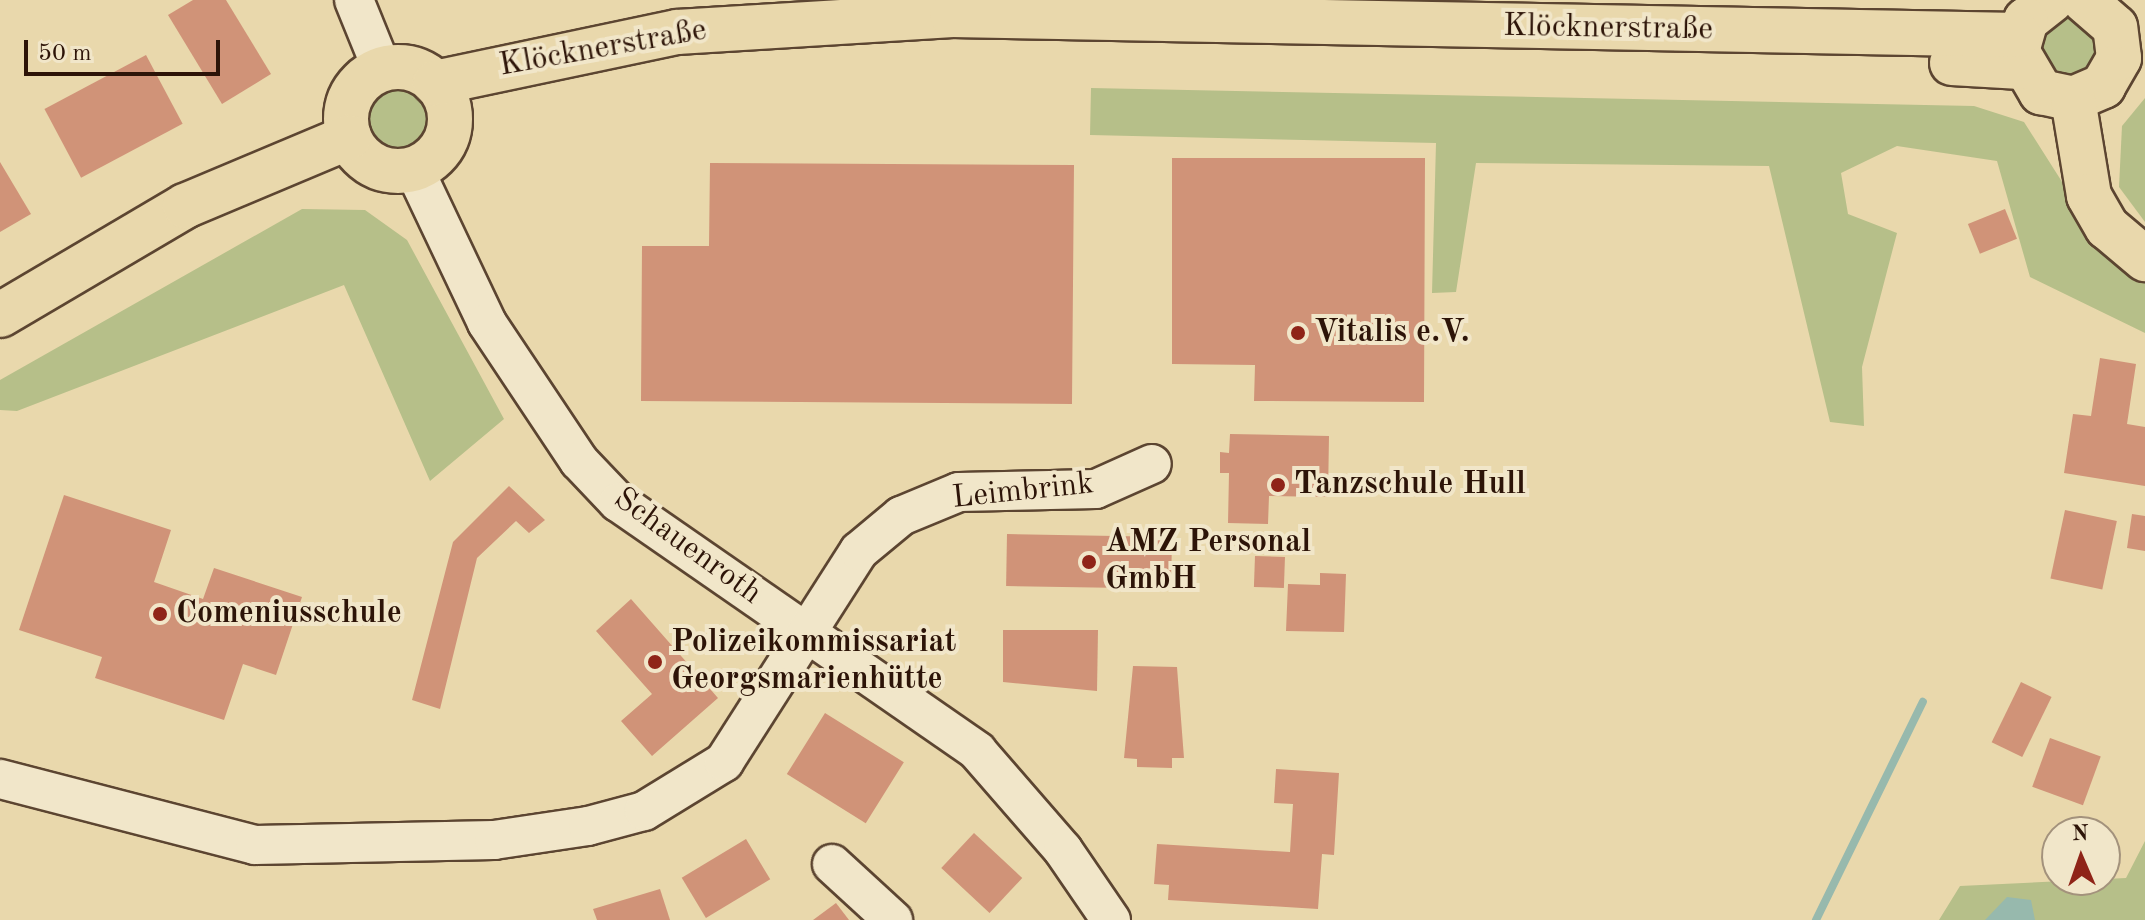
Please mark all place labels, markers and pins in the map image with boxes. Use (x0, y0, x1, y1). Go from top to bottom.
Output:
place label: Vitalis e.V. (1314, 314, 1470, 352)
marker: Vitalis e.V. (1289, 324, 1307, 342)
place label: Tanzschule Hull (1294, 466, 1526, 504)
marker: Tanzschule Hull (1269, 476, 1287, 494)
place label: AMZ Personal GmbH (1105, 525, 1311, 600)
marker: AMZ Personal GmbH (1080, 553, 1098, 571)
place label: Comeniusschule (176, 595, 402, 633)
marker: Comeniusschule (151, 605, 169, 623)
place label: Polizeikommissariat Georgsmarienhütte (671, 625, 956, 700)
marker: Polizeikommissariat Georgsmarienhütte (646, 653, 664, 671)

